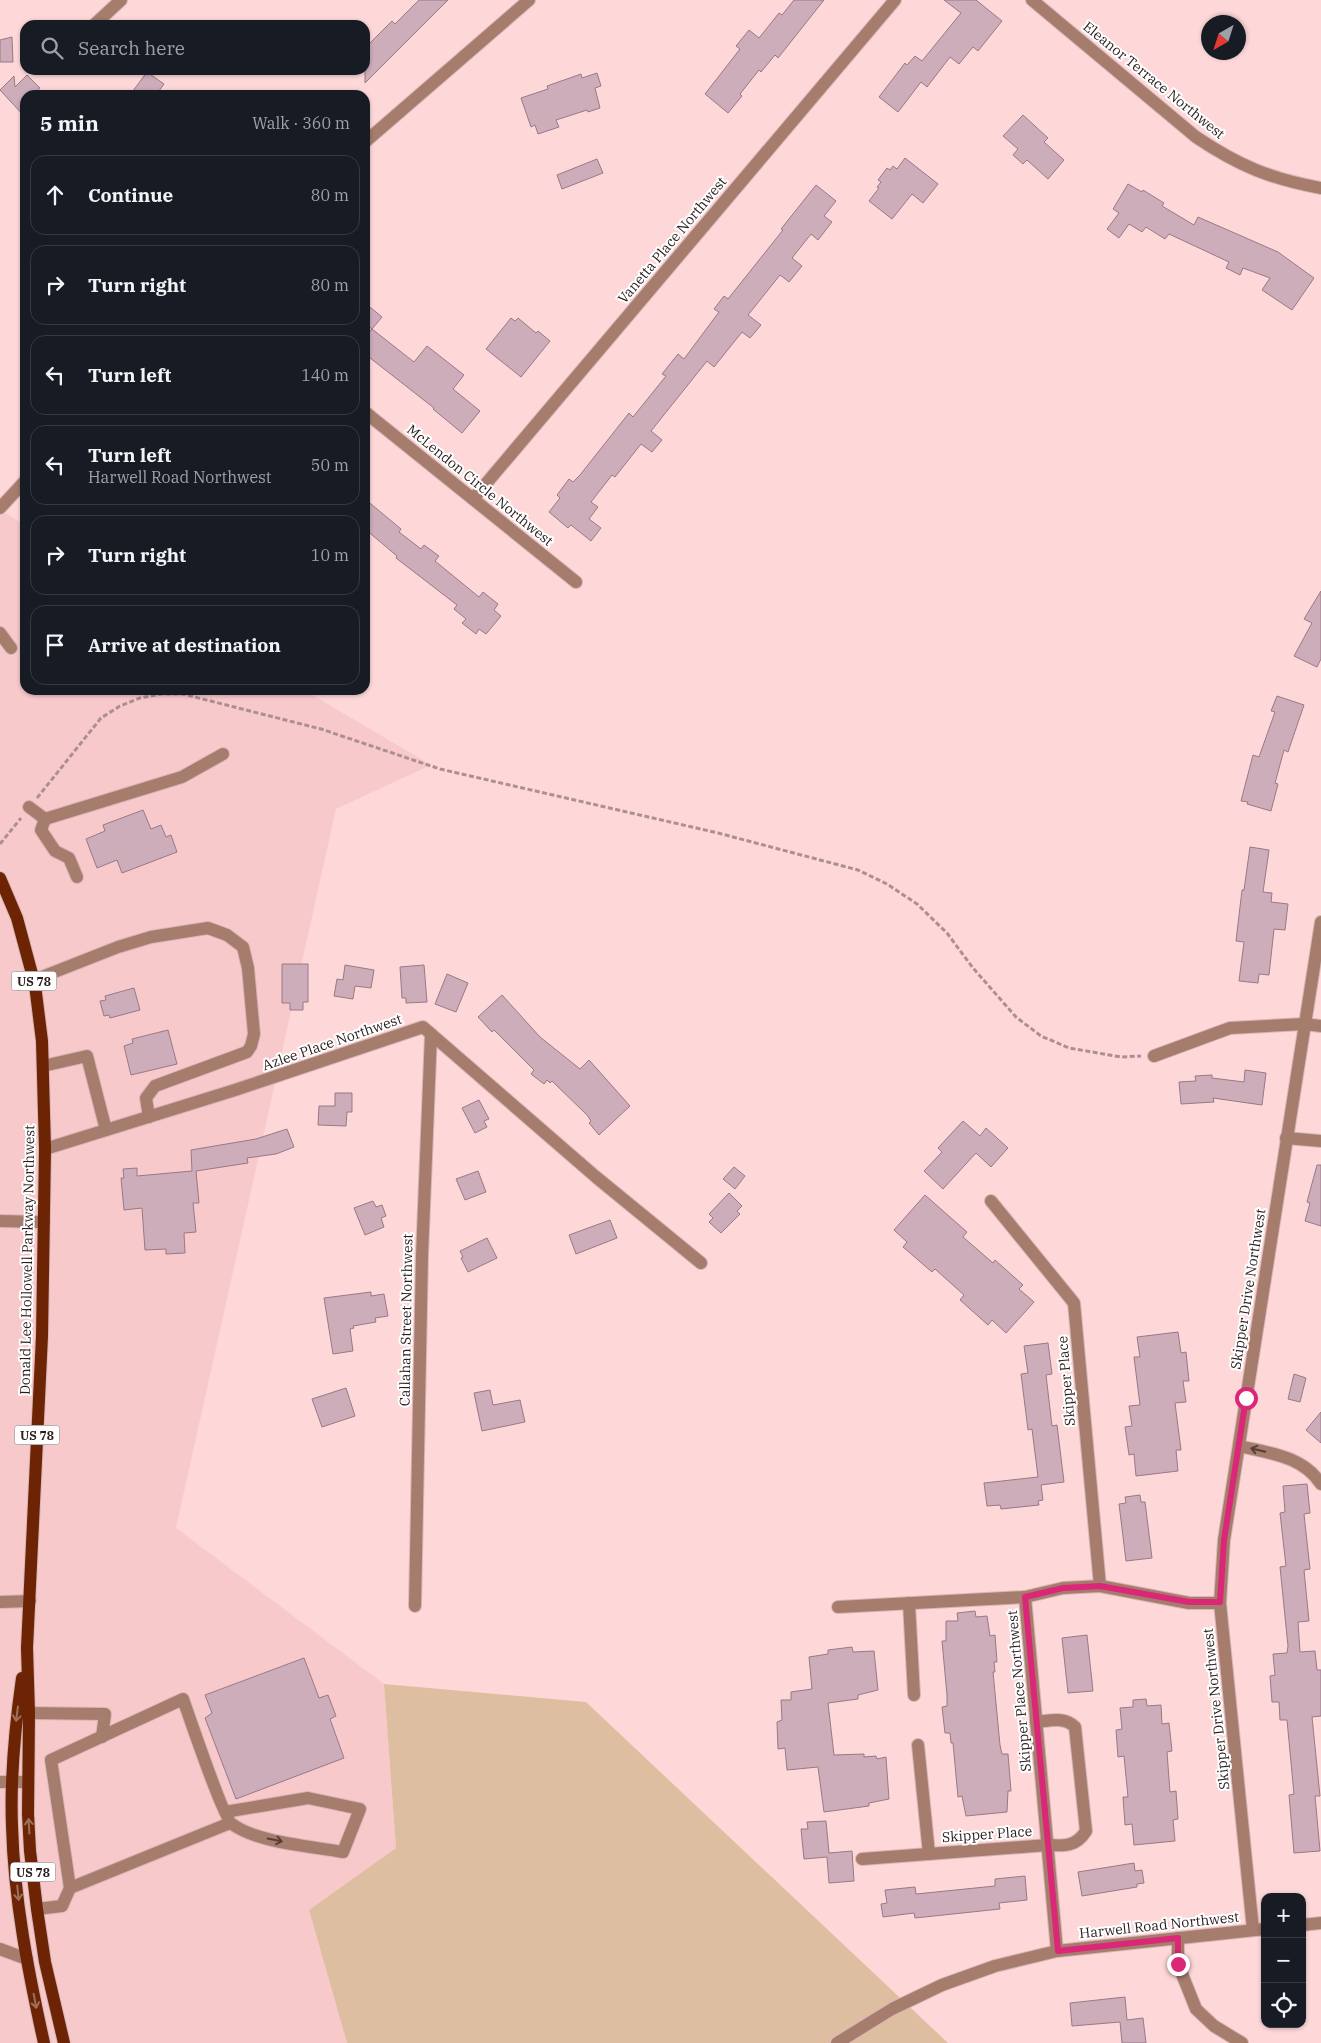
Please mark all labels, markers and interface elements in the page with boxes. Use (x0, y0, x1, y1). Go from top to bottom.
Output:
north arrow (1201, 15, 1246, 60)
street label: Eleanor Terrace Northwest (1079, 17, 1229, 143)
search box (20, 20, 370, 75)
icon: search (38, 34, 66, 62)
text: Search here (78, 36, 185, 60)
text: 5 min (40, 109, 99, 137)
text: Walk · 360 m (252, 113, 350, 133)
street label: Vanetta Place Northwest (614, 173, 730, 307)
icon: ahead (41, 181, 69, 209)
text: Continue (88, 183, 173, 207)
text: 80 m (311, 185, 349, 205)
icon: right (41, 271, 69, 299)
text: Turn right (88, 273, 186, 297)
text: 80 m (311, 275, 349, 295)
icon: left (41, 361, 69, 389)
text: Turn left (88, 363, 171, 387)
text: 140 m (301, 365, 349, 385)
street label: McLendon Circle Northwest (403, 420, 557, 550)
text: Turn left (88, 443, 171, 467)
icon: left (41, 451, 69, 479)
text: 50 m (311, 455, 349, 475)
text: Harwell Road Northwest (88, 467, 271, 487)
icon: right (41, 541, 69, 569)
text: Turn right (88, 543, 186, 567)
text: 10 m (311, 545, 349, 565)
icon: arrive (41, 631, 69, 659)
text: Arrive at destination (88, 633, 281, 657)
road number: US 78 (12, 971, 56, 990)
street label: Azlee Place Northwest (260, 1010, 404, 1074)
street label: Donald Lee Hollowell Parkway Northwest (16, 1125, 38, 1395)
street label: Skipper Drive Northwest (1226, 1207, 1270, 1371)
street label: Callahan Street Northwest (395, 1234, 417, 1406)
street label: Skipper Place (1053, 1335, 1079, 1427)
route start (1235, 1387, 1258, 1410)
road number: US 78 (15, 1426, 60, 1444)
one-way arrow (1250, 1445, 1266, 1454)
street label: Skipper Place Northwest (1003, 1609, 1035, 1773)
street label: Skipper Drive Northwest (1199, 1627, 1233, 1791)
one-way arrow (12, 1706, 22, 1722)
one-way arrow (24, 1819, 34, 1835)
street label: Skipper Place (941, 1822, 1033, 1846)
one-way arrow (266, 1835, 282, 1845)
road number: US 78 (10, 1862, 56, 1881)
one-way arrow (13, 1885, 23, 1901)
map controls (1261, 1893, 1306, 2028)
button: + (1261, 1893, 1306, 1938)
street label: Harwell Road Northwest (1078, 1908, 1240, 1942)
button: − (1261, 1938, 1306, 1983)
route end (1167, 1953, 1190, 1976)
button: locate (1261, 1983, 1306, 2028)
one-way arrow (31, 1993, 40, 2009)

